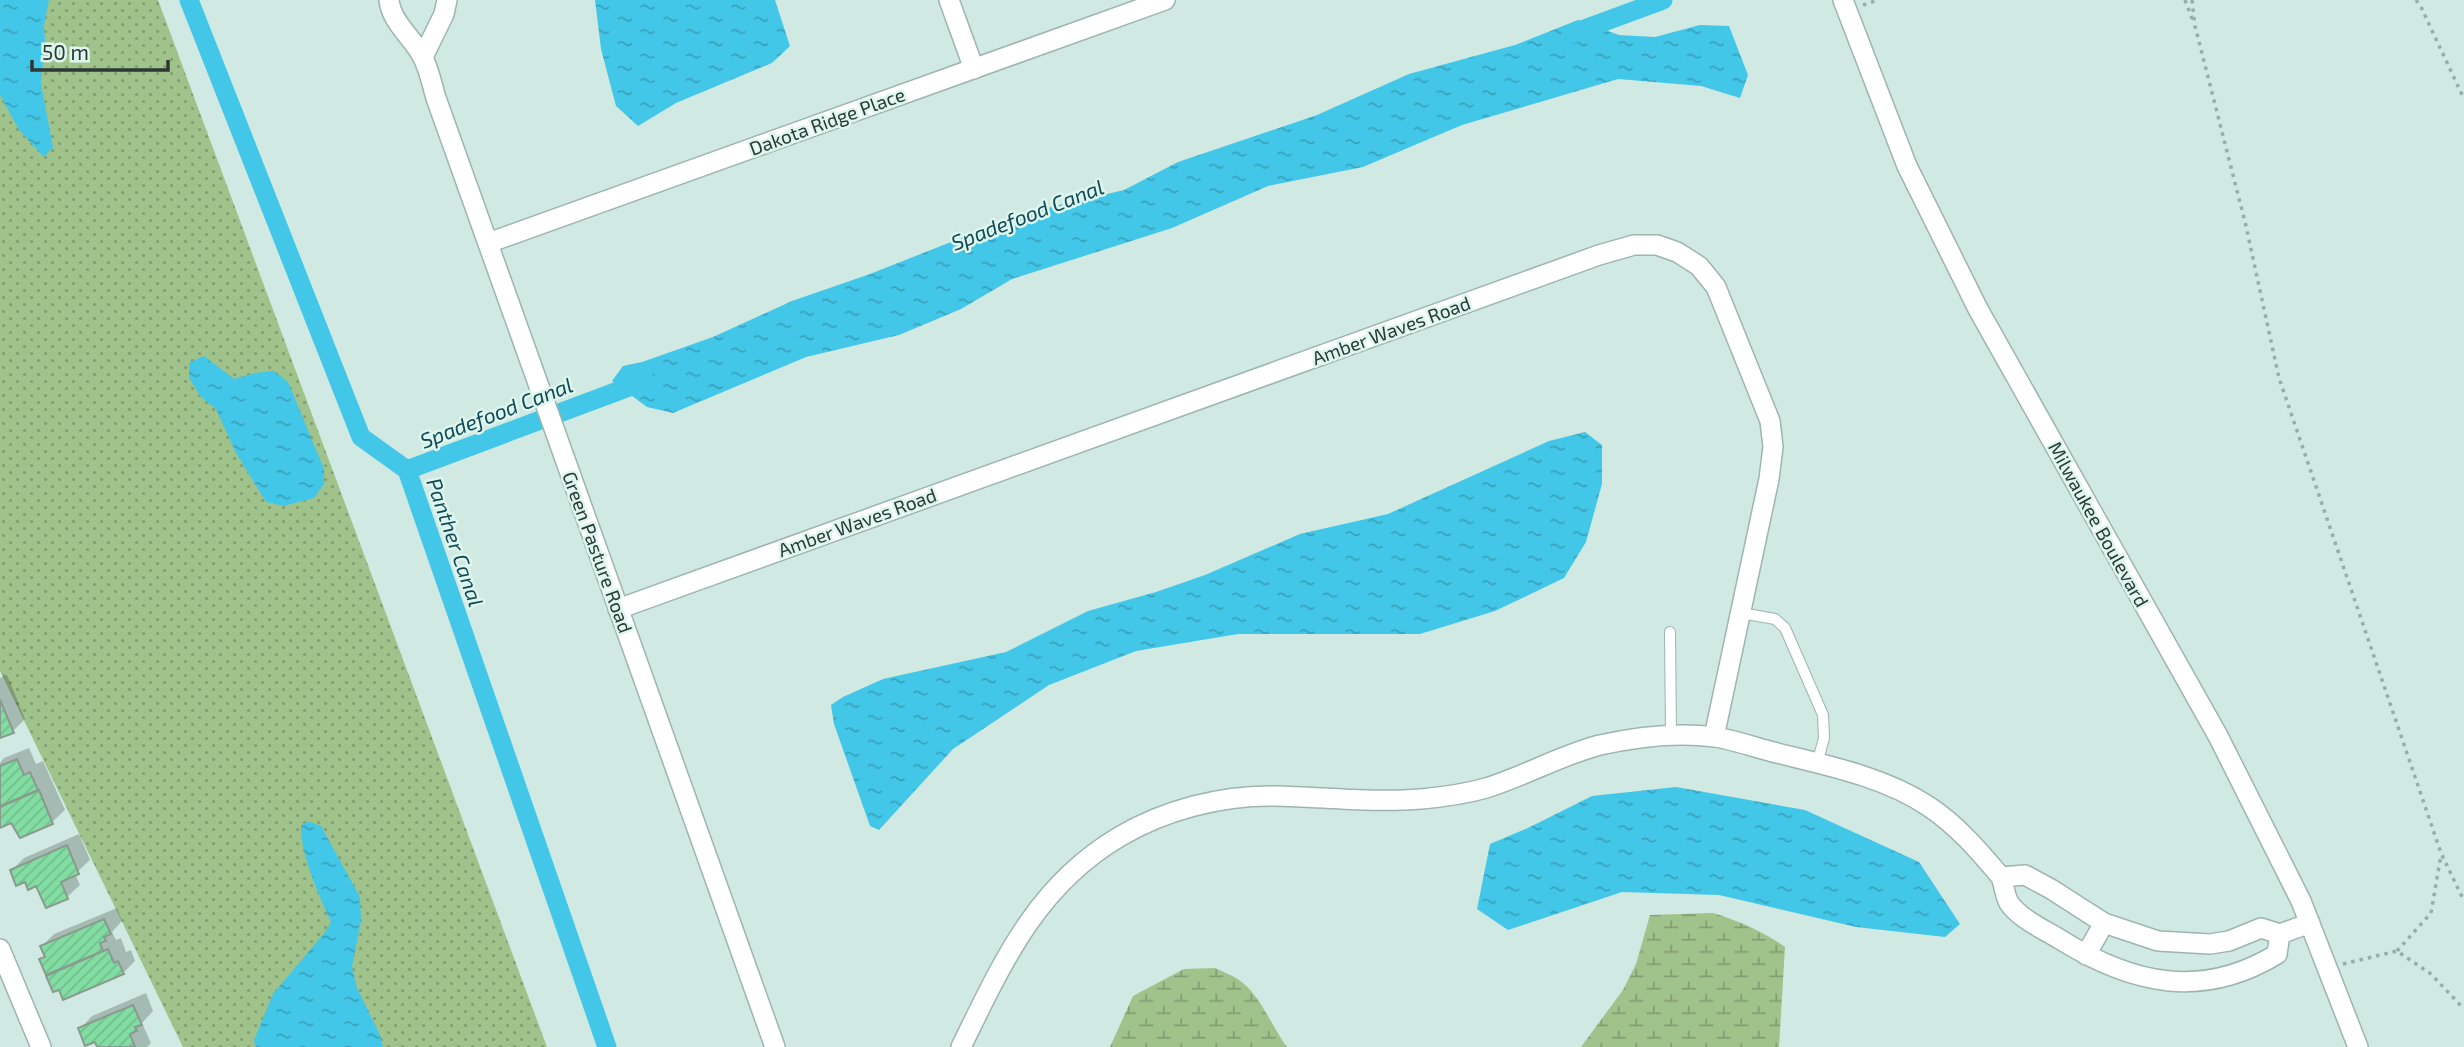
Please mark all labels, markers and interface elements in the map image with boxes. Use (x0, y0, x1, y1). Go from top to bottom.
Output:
scale bar (32, 28, 168, 72)
text: 50 m (42, 39, 89, 64)
street label: Dakota Ridge Place (746, 82, 908, 160)
water label: Spadefood Canal (947, 173, 1107, 255)
street label: Amber Waves Road (1309, 291, 1473, 369)
water label: Spadefood Canal (416, 371, 576, 453)
street label: Milwaukee Boulevard (2044, 437, 2154, 611)
street label: Green Pasture Road (558, 468, 638, 636)
water label: Panther Canal (422, 474, 490, 610)
street label: Amber Waves Road (775, 483, 939, 561)

